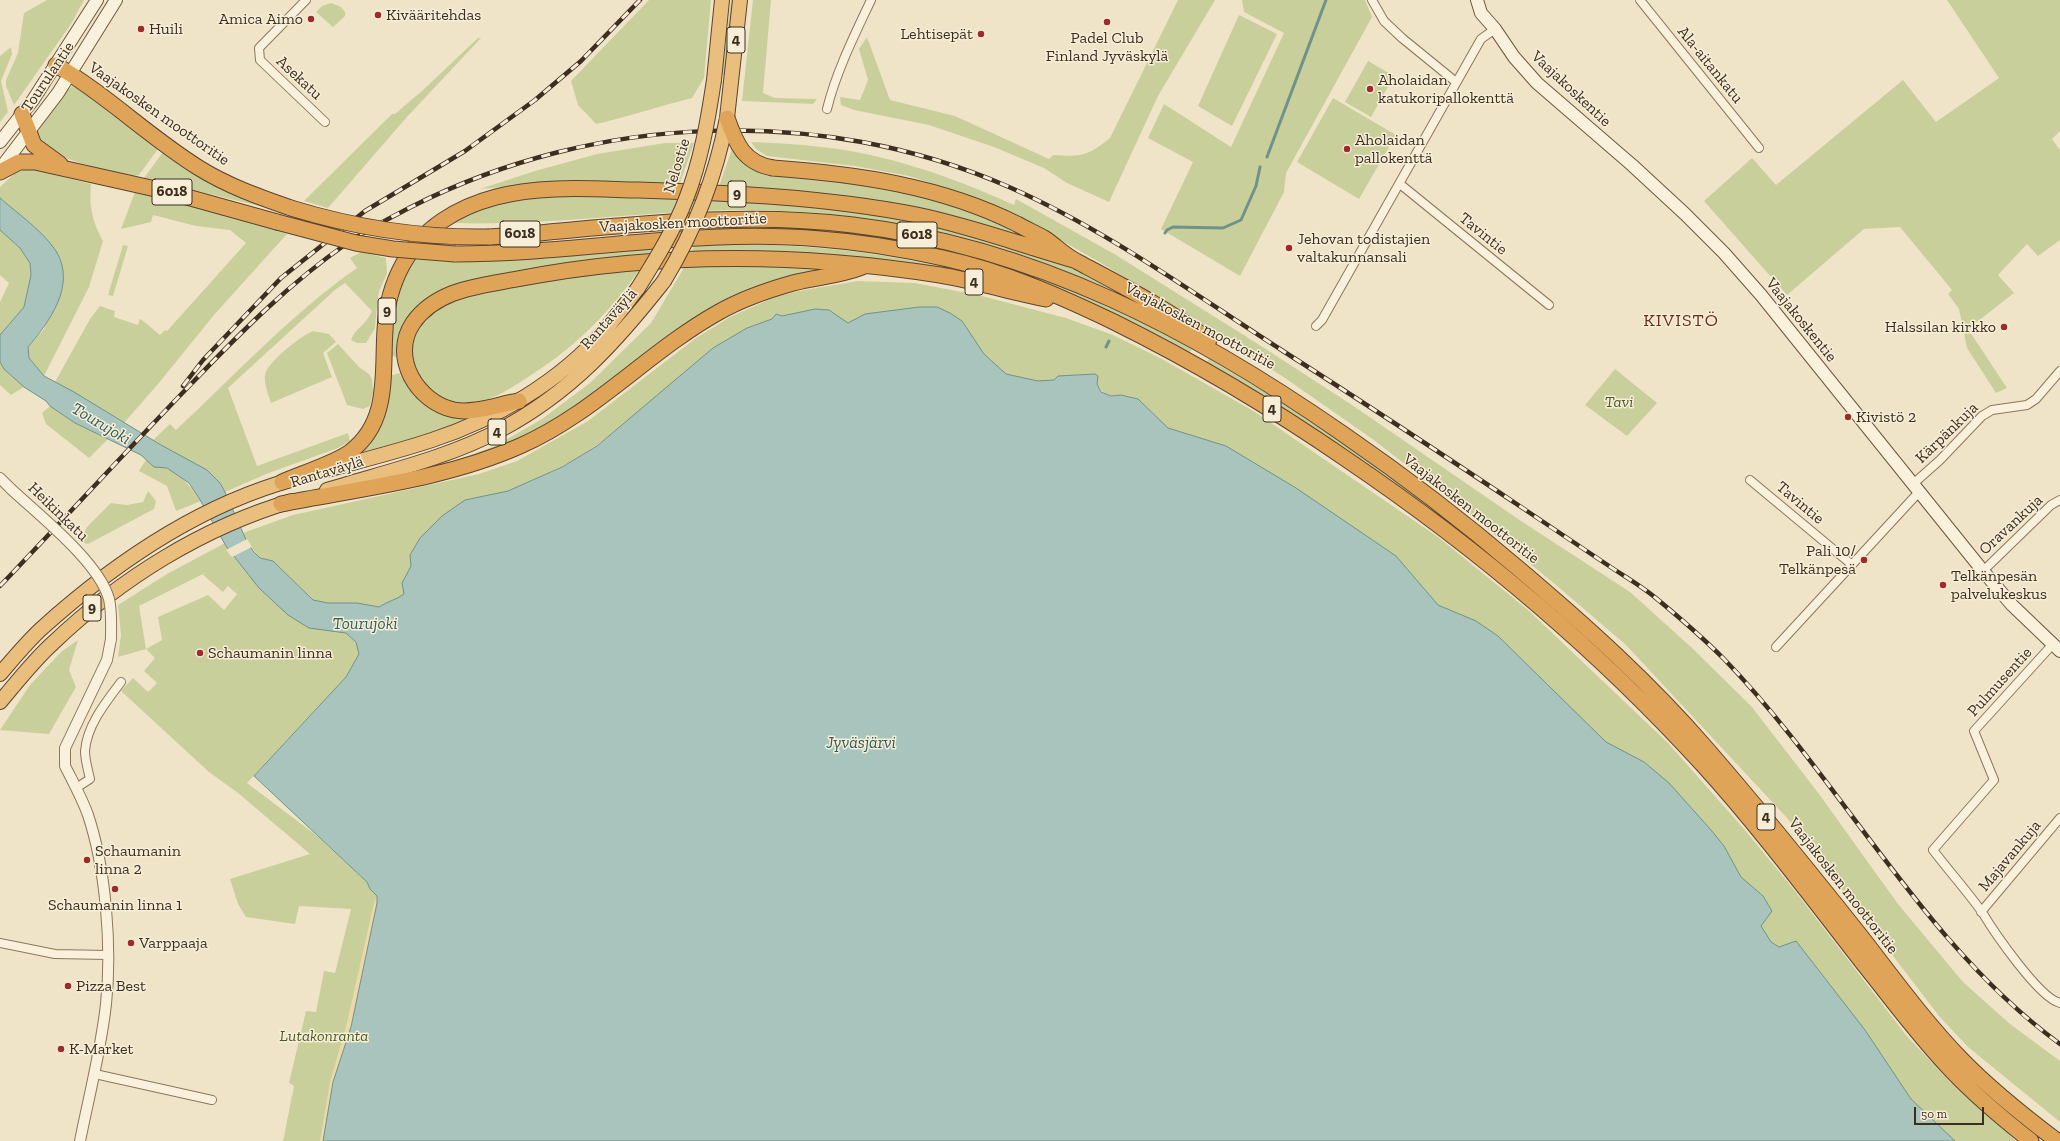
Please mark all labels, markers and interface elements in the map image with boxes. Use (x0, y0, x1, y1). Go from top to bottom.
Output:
place label: Kivääritehdas (386, 5, 481, 25)
place label: Amica Aimo (219, 9, 303, 29)
marker: Kivääritehdas (373, 10, 383, 20)
marker: Amica Aimo (306, 14, 316, 24)
marker: Padel Club Finland Jyväskylä (1102, 17, 1112, 27)
place label: Huili (149, 19, 183, 39)
street label: Ala-aitankatu (1673, 23, 1747, 107)
marker: Huili (136, 24, 146, 34)
place label: Lehtisepät (900, 24, 973, 44)
road number: 4 (727, 27, 745, 53)
place label: Padel Club Finland Jyväskylä (1046, 28, 1168, 66)
marker: Lehtisepät (976, 29, 986, 39)
street label: Tourulantie (17, 38, 79, 116)
street label: Vaajakoskentie (1527, 47, 1615, 131)
street label: Asekatu (272, 52, 326, 104)
street label: Vaajakosken moottoritie (85, 58, 233, 170)
place label: Aholaidan katukoripallokenttä (1378, 70, 1514, 108)
marker: Aholaidan katukoripallokenttä (1365, 84, 1375, 94)
place label: Aholaidan pallokenttä (1355, 130, 1433, 168)
street label: Nelostie (660, 136, 694, 196)
marker: Aholaidan pallokenttä (1342, 144, 1352, 154)
road number: 6018 (152, 179, 192, 205)
road number: 9 (728, 181, 746, 207)
street label: Vaajakosken moottoritie (599, 209, 767, 237)
street label: Tavintie (1455, 209, 1511, 259)
road number: 6018 (500, 221, 540, 247)
road number: 6018 (897, 222, 937, 248)
place label: Jehovan todistajien valtakunnansali (1297, 229, 1430, 267)
marker: Jehovan todistajien valtakunnansali (1284, 243, 1294, 253)
road number: 4 (965, 269, 983, 295)
street label: Vaajakoskentie (1761, 274, 1841, 366)
street label: Vaajakosken moottoritie (1121, 278, 1279, 374)
street label: Rantaväylä (577, 284, 641, 354)
road number: 9 (378, 298, 396, 324)
district label: KIVISTÖ (1643, 310, 1719, 332)
place label: Halssilan kirkko (1885, 317, 1996, 337)
marker: Halssilan kirkko (1999, 322, 2009, 332)
park label: Tavi (1605, 392, 1633, 412)
road number: 4 (1263, 396, 1281, 422)
water label: Tourujoki (68, 398, 134, 450)
street label: Kärpänkuja (1912, 398, 1982, 468)
place label: Kivistö 2 (1856, 407, 1916, 427)
marker: Kivistö 2 (1843, 412, 1853, 422)
road number: 4 (488, 419, 506, 445)
street label: Vaajakosken moottoritie (1399, 450, 1543, 568)
street label: Rantaväylä (288, 452, 366, 492)
street label: Tavintie (1772, 477, 1828, 529)
street label: Heikinkatu (24, 478, 92, 546)
street label: Oravankuja (1975, 491, 2047, 559)
place label: Pali 10/ Telkänpesä (1779, 541, 1856, 579)
marker: Pali 10/ Telkänpesä (1859, 555, 1869, 565)
place label: Telkänpesän palvelukeskus (1951, 566, 2047, 604)
marker: Telkänpesän palvelukeskus (1938, 580, 1948, 590)
road number: 9 (83, 595, 101, 621)
water label: Tourujoki (332, 614, 398, 634)
place label: Schaumanin linna (208, 643, 332, 663)
street label: Pulmusentie (1964, 643, 2036, 721)
marker: Schaumanin linna (195, 648, 205, 658)
water label: Jyväsjärvi (826, 733, 896, 753)
road number: 4 (1757, 804, 1775, 830)
street label: Vaajakosken moottoritie (1784, 814, 1902, 958)
street label: Majavankuja (1975, 816, 2045, 896)
place label: Schaumanin linna 2 (95, 841, 181, 879)
marker: Schaumanin linna 2 (82, 855, 92, 865)
marker: Schaumanin linna 1 (110, 884, 120, 894)
place label: Schaumanin linna 1 (48, 895, 182, 915)
place label: Varppaaja (139, 933, 208, 953)
marker: Varppaaja (126, 938, 136, 948)
place label: Pizza Best (76, 976, 146, 996)
marker: Pizza Best (63, 981, 73, 991)
park label: Lutakonranta (280, 1026, 368, 1046)
place label: K-Market (69, 1039, 133, 1059)
marker: K-Market (56, 1044, 66, 1054)
scale bar (1916, 1099, 1986, 1125)
text: 50 m (1921, 1107, 1947, 1121)

